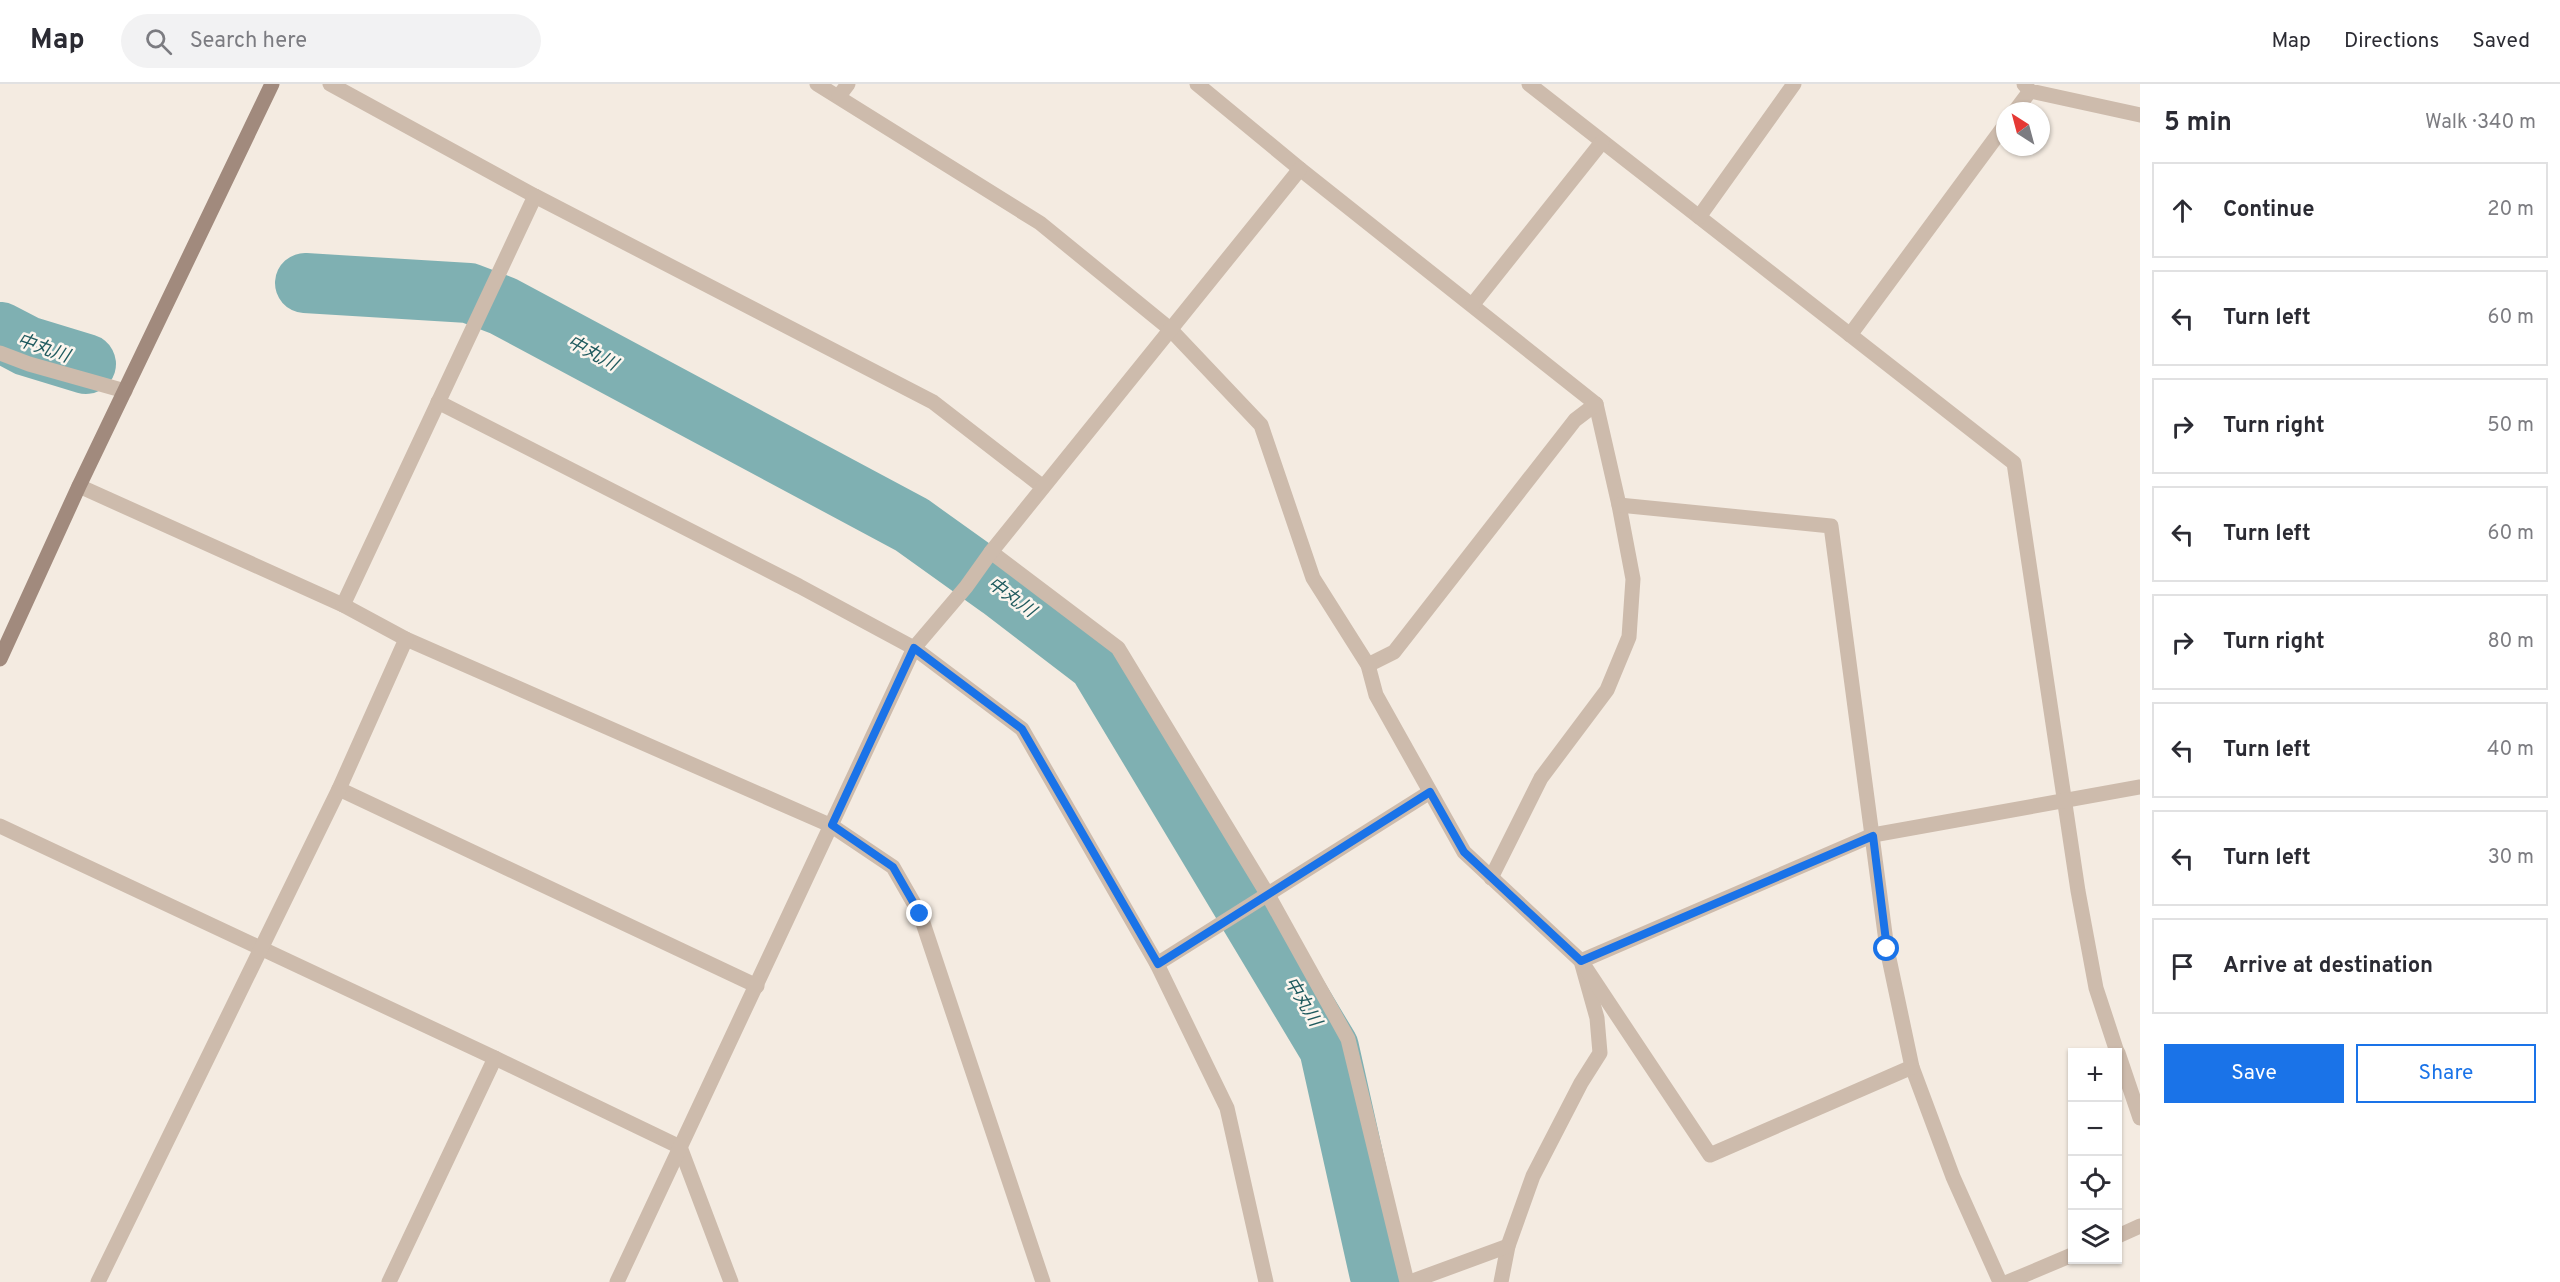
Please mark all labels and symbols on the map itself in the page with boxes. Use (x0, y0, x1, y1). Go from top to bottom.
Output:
north arrow (1996, 102, 2050, 156)
water label: 中丸川 (14, 329, 74, 369)
water label: 中丸川 (563, 331, 623, 378)
water label: 中丸川 (982, 573, 1041, 624)
route end (906, 900, 932, 926)
route start (1873, 935, 1899, 961)
water label: 中丸川 (1278, 973, 1327, 1033)

